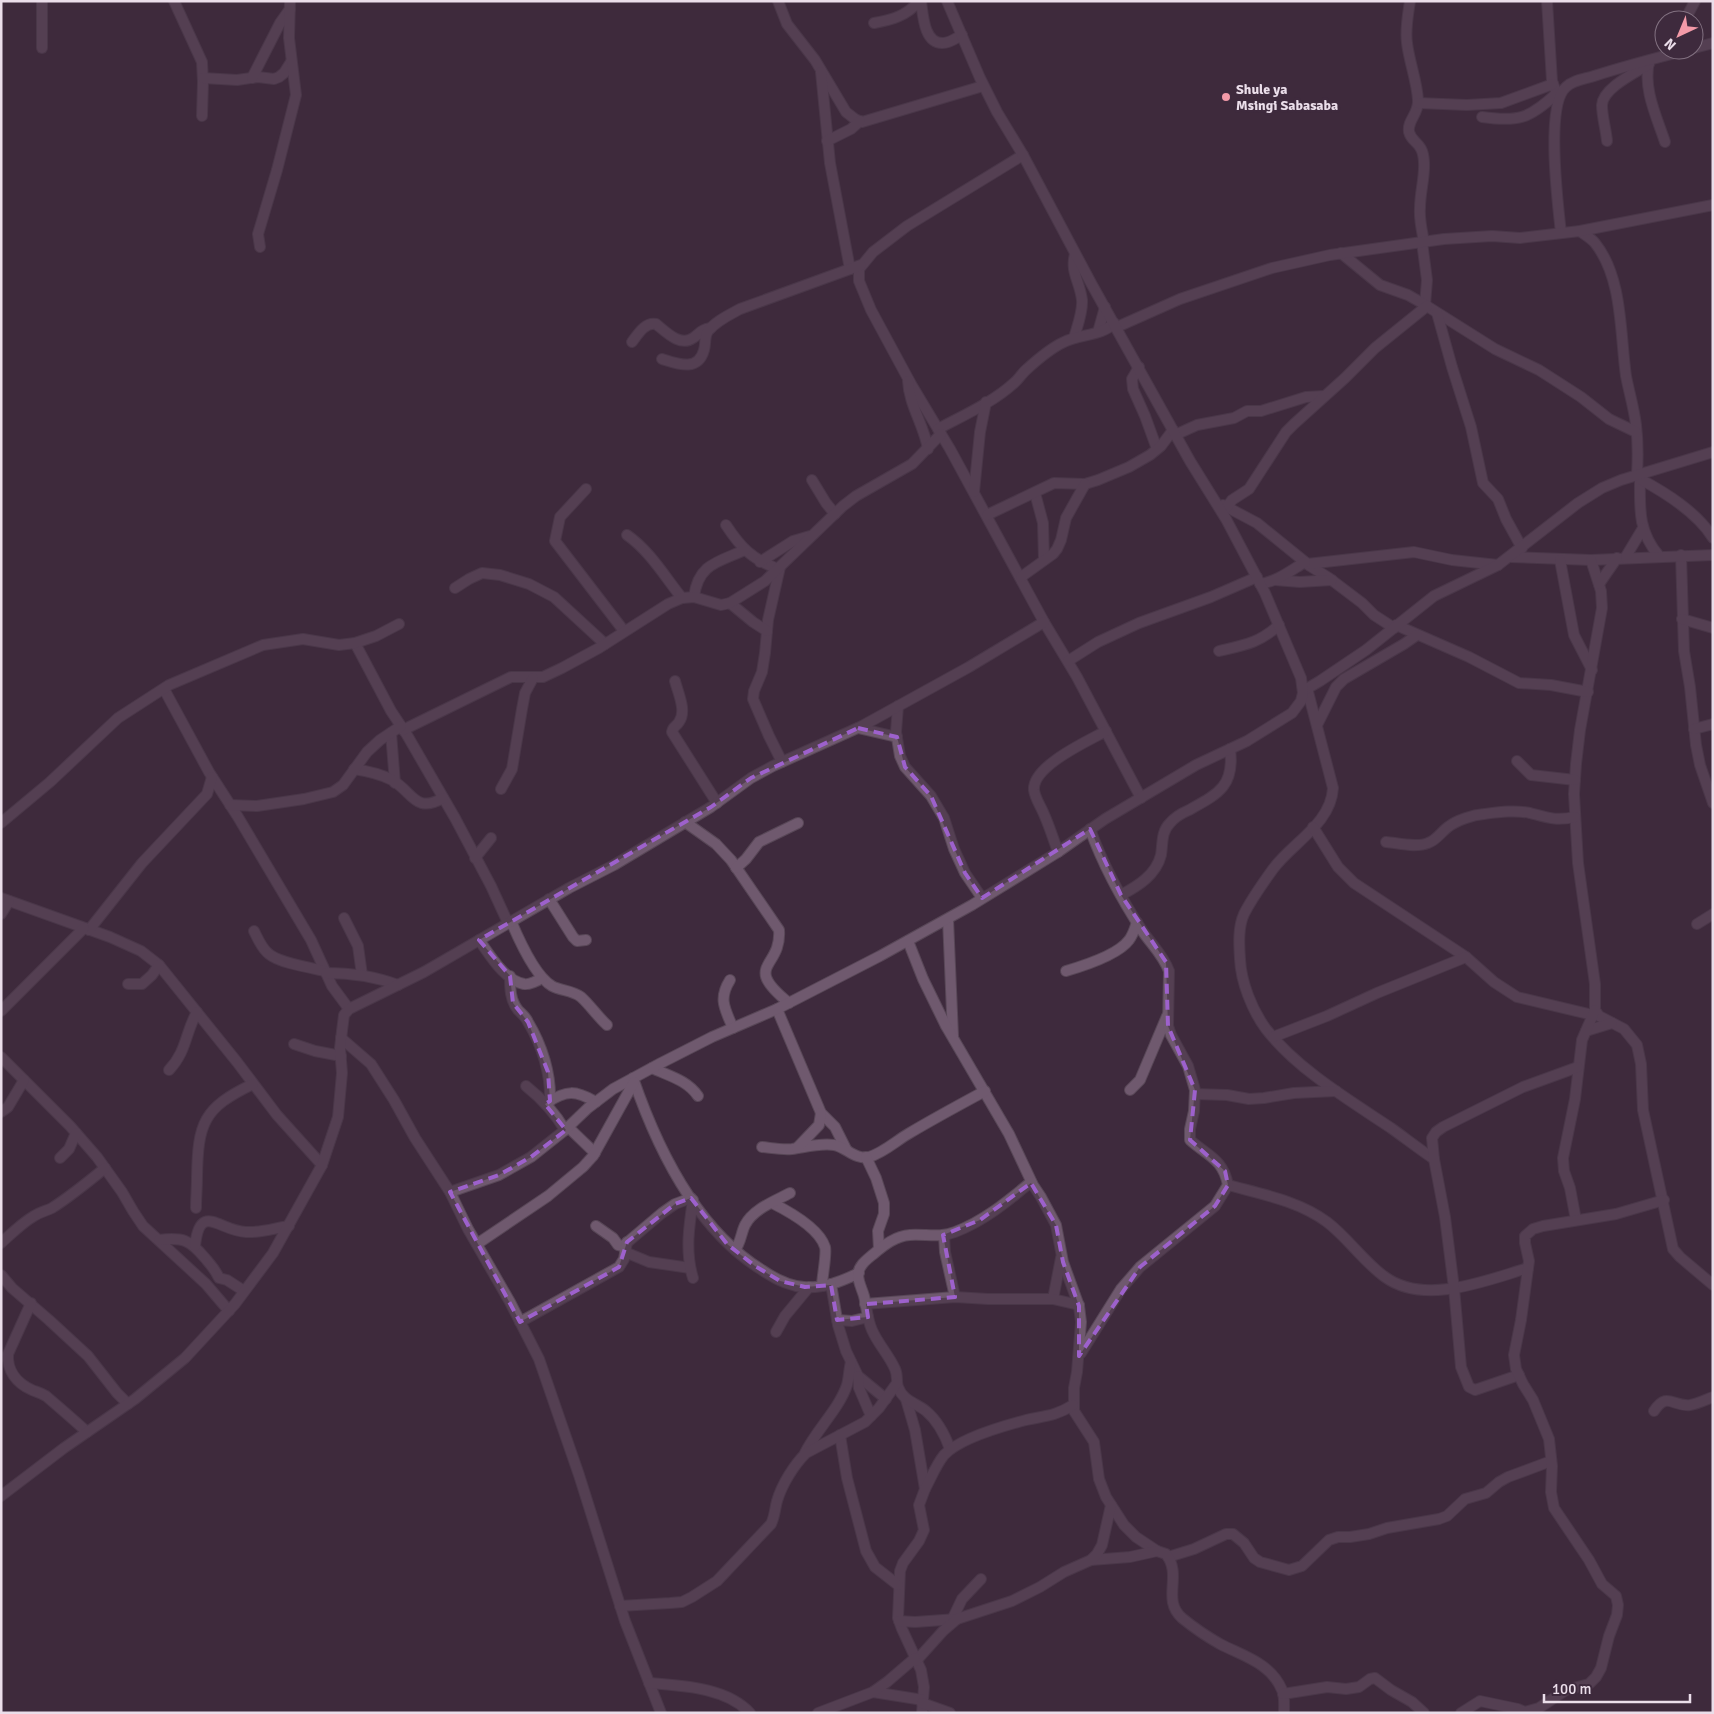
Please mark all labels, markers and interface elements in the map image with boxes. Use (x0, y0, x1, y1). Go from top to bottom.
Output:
north arrow (1654, 10, 1704, 60)
text: N (1661, 34, 1680, 53)
place label: Shule ya Msingi Sabasaba (1236, 81, 1338, 114)
marker: Shule ya Msingi Sabasaba (1220, 91, 1232, 103)
scale bar (1544, 1672, 1690, 1704)
text: 100 m (1552, 1680, 1592, 1698)

